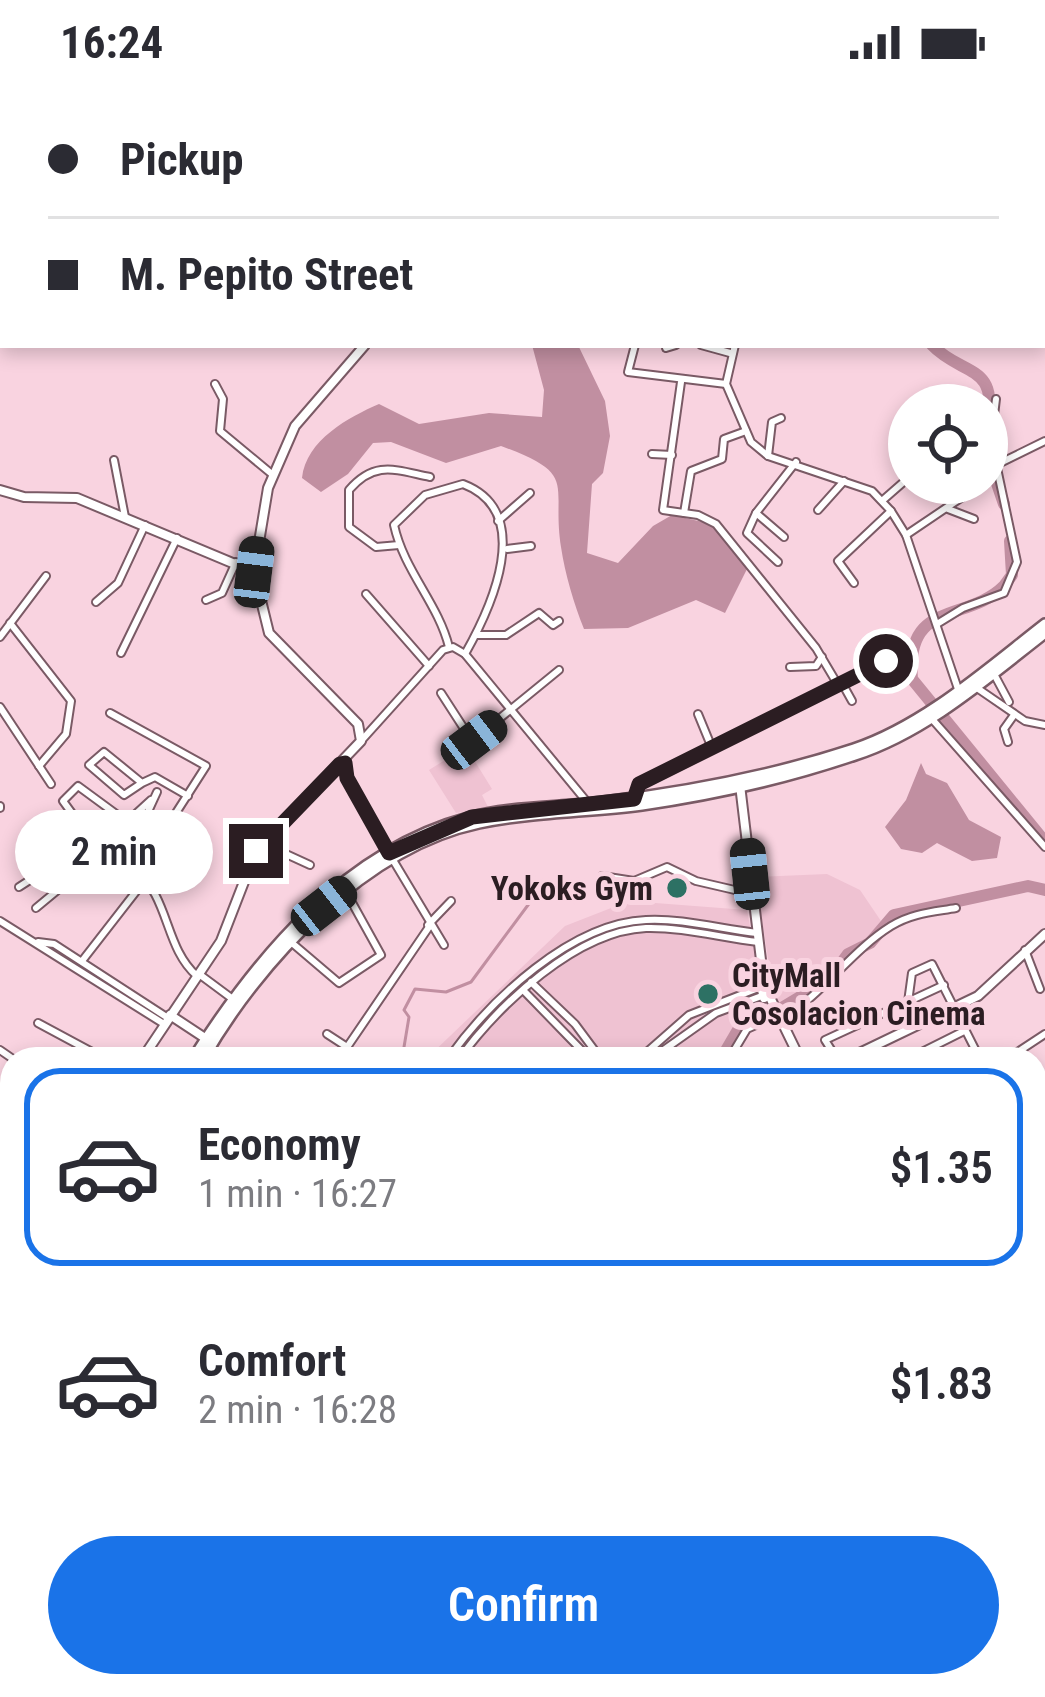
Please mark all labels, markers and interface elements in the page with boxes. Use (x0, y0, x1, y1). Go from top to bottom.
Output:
text: 16:24 (60, 16, 163, 69)
text: Pickup (120, 133, 244, 186)
text: M. Pepito Street (120, 248, 413, 301)
map controls (888, 384, 1008, 504)
button: locate (888, 384, 1008, 504)
car (232, 534, 276, 610)
route start (859, 634, 913, 688)
car (434, 704, 514, 776)
callout: 2 min (16, 809, 214, 893)
route end (229, 824, 283, 878)
text: 2 min (71, 829, 157, 875)
car (728, 836, 772, 912)
place label: Yokoks Gym (491, 869, 653, 908)
car (285, 870, 363, 942)
marker: Yokoks Gym (664, 875, 690, 901)
place label: CityMall Cosolacion Cinema (732, 956, 985, 1033)
marker: CityMall Cosolacion Cinema (695, 981, 721, 1007)
icon: car (54, 1113, 162, 1221)
text: Economy (198, 1118, 361, 1171)
text: $1.35 (890, 1141, 993, 1194)
text: 1 min · 16:27 (198, 1171, 397, 1217)
icon: car (54, 1329, 162, 1437)
text: Comfort (198, 1334, 346, 1387)
text: $1.83 (890, 1357, 993, 1410)
text: 2 min · 16:28 (198, 1387, 397, 1433)
button: Confirm (48, 1536, 999, 1674)

